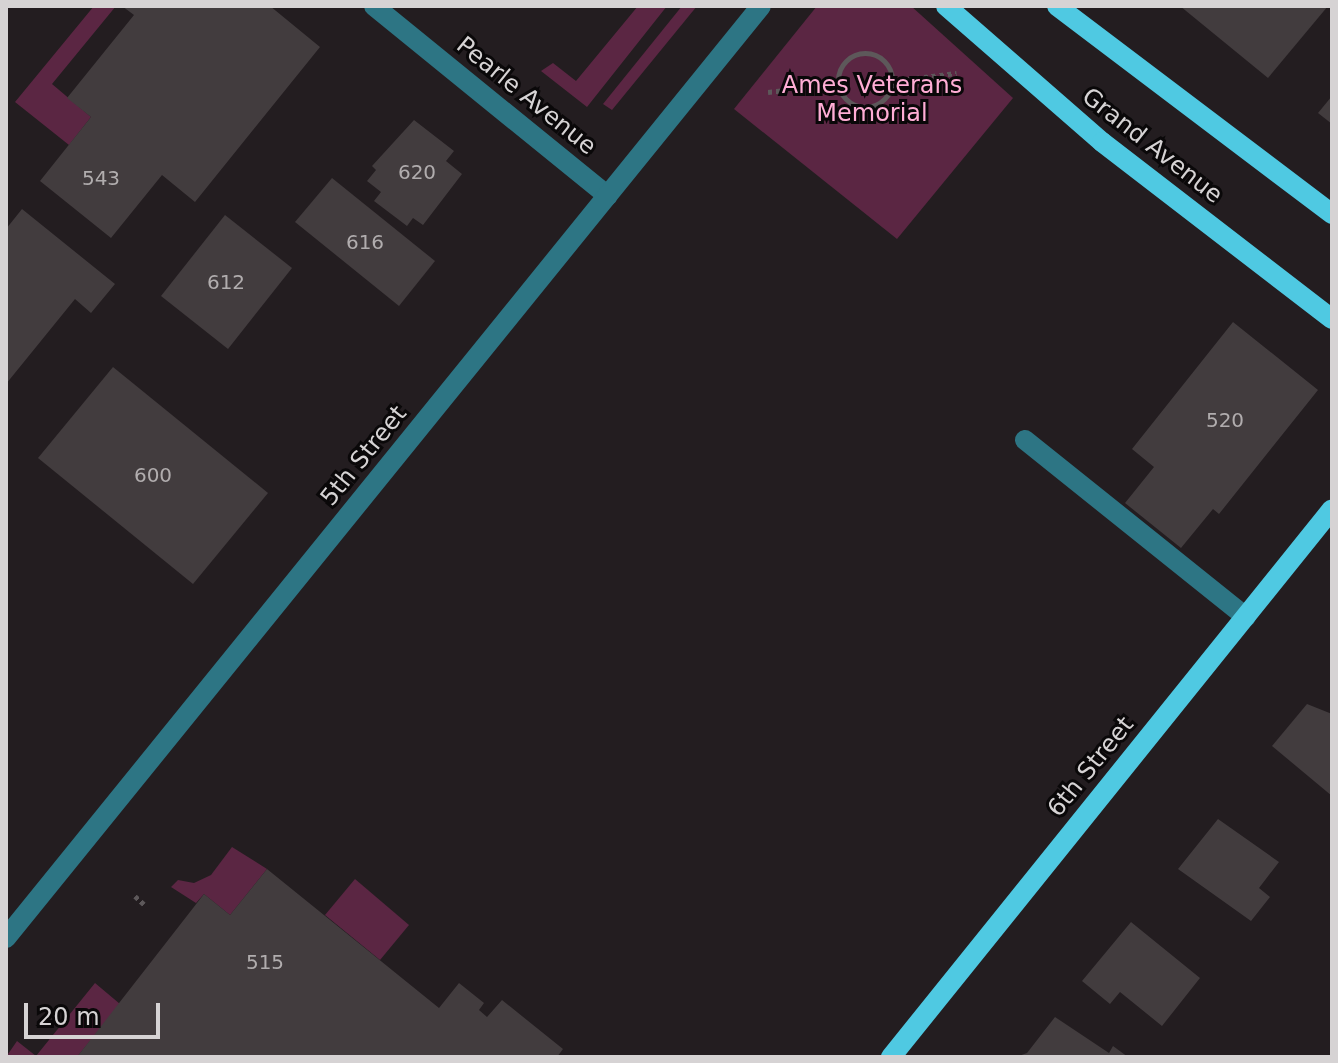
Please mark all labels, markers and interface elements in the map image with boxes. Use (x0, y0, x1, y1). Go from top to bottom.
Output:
street label: Pearle Avenue (450, 31, 602, 161)
park label: Ames Veterans Memorial (782, 72, 962, 128)
street label: Grand Avenue (1076, 82, 1228, 210)
house number: 620 (398, 160, 436, 184)
house number: 543 (82, 166, 120, 190)
house number: 616 (346, 230, 384, 254)
house number: 612 (207, 270, 245, 294)
street label: 5th Street (315, 400, 413, 512)
house number: 520 (1206, 408, 1244, 432)
house number: 600 (134, 463, 172, 487)
street label: 6th Street (1042, 711, 1140, 823)
house number: 515 (246, 950, 284, 974)
scale bar (28, 987, 164, 1037)
text: 20 m (38, 1003, 100, 1031)

